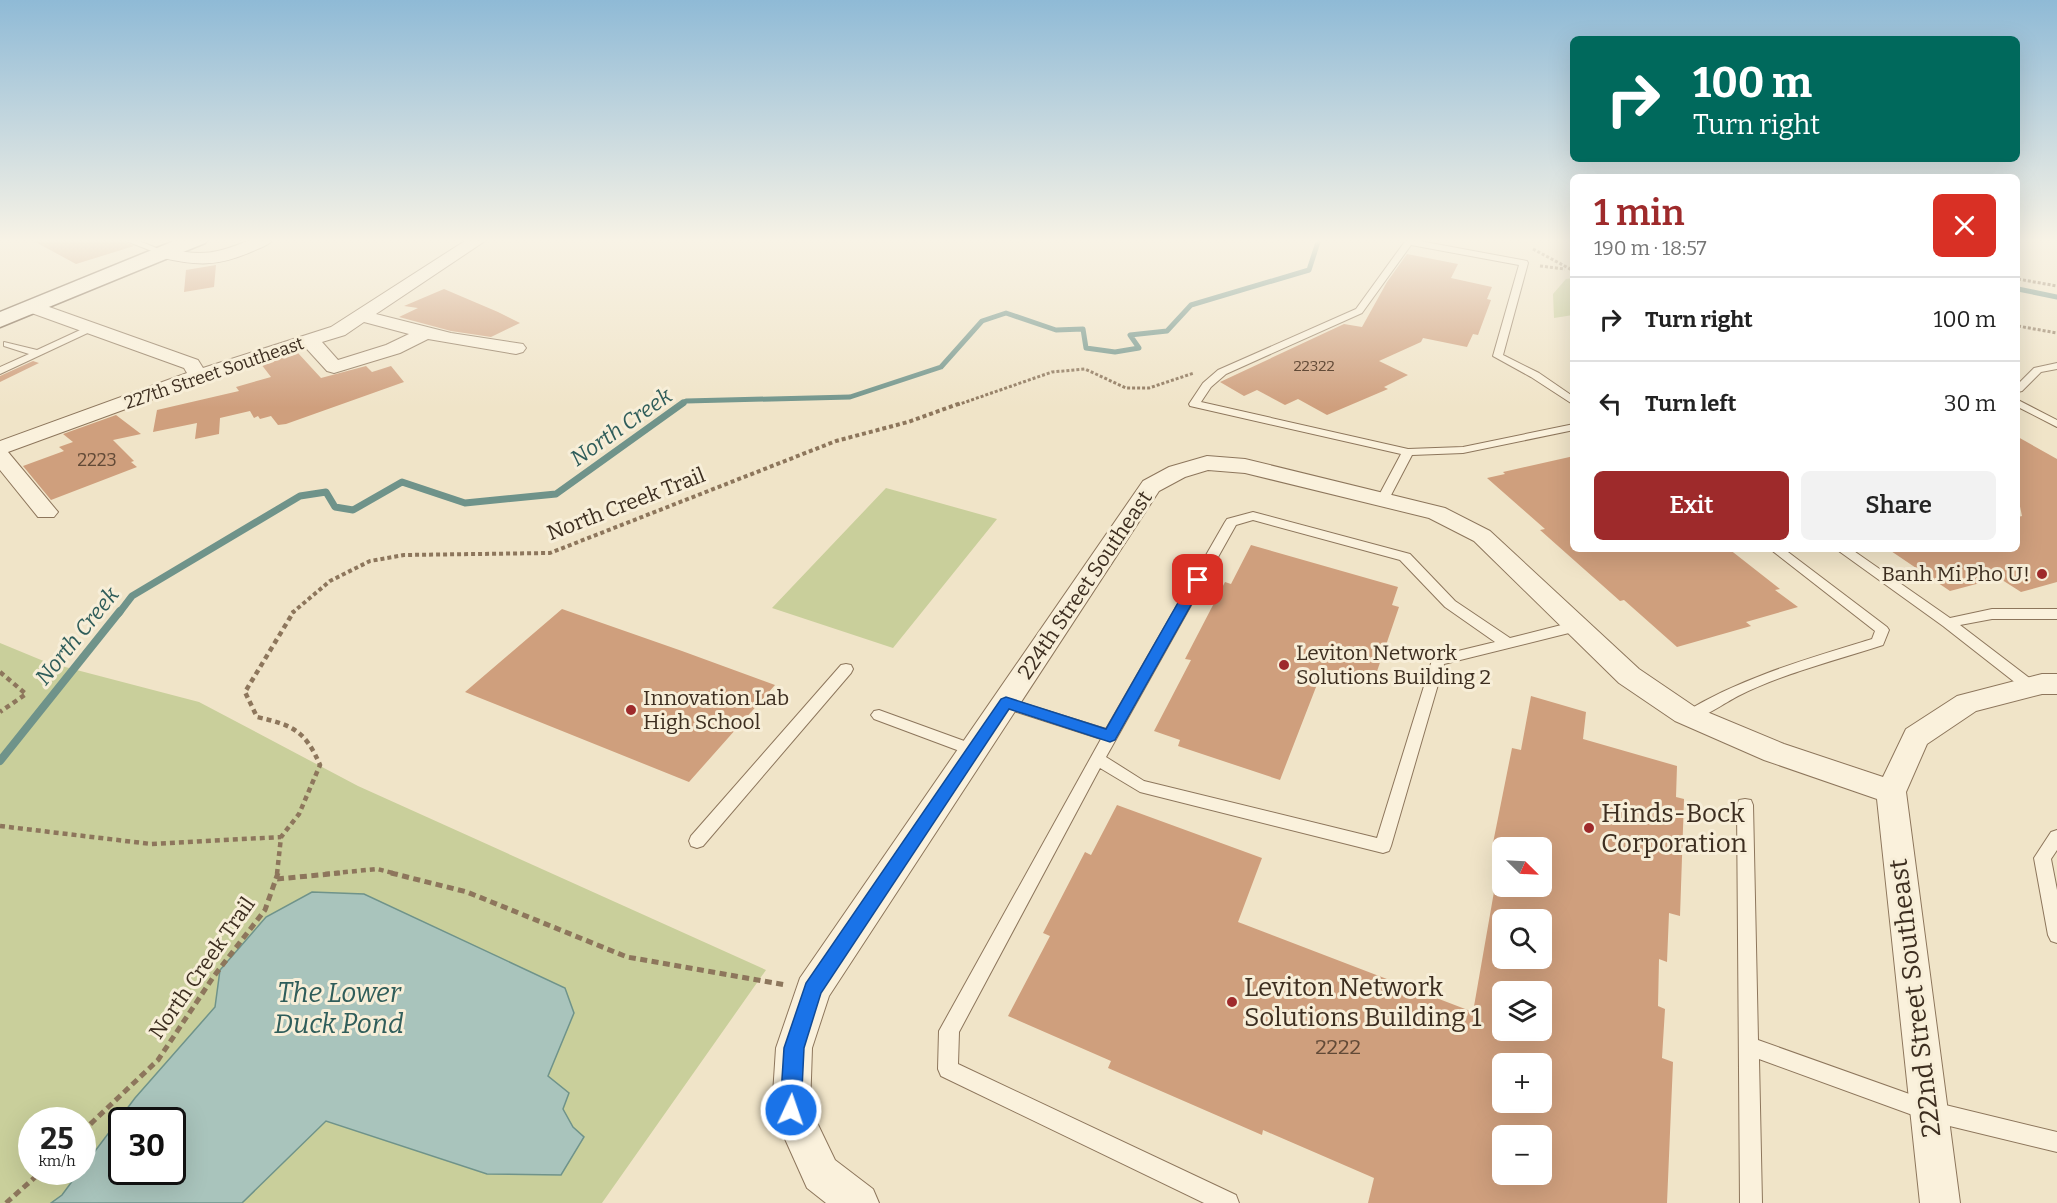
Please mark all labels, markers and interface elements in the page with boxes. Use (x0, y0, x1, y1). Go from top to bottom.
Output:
text: 100 m (1693, 58, 1812, 108)
icon: right (1594, 60, 1672, 138)
text: Turn right (1693, 109, 1820, 141)
text: 1 min (1594, 191, 1685, 235)
button: close (1933, 194, 1996, 257)
text: 190 m · 18:57 (1594, 236, 1707, 260)
icon: right (1594, 303, 1627, 336)
text: Turn right (1645, 306, 1753, 333)
text: 100 m (1933, 306, 1996, 333)
street label: 227th Street Southeast (121, 332, 307, 414)
house number: 22322 (1293, 357, 1335, 375)
water label: North Creek (565, 381, 678, 472)
icon: left (1594, 387, 1627, 420)
text: Turn left (1645, 390, 1737, 417)
text: 30 m (1944, 390, 1996, 417)
house number: 2223 (77, 449, 117, 471)
street label: North Creek Trail (543, 462, 709, 546)
button: Exit (1594, 471, 1789, 540)
button: Share (1801, 471, 1996, 540)
street label: 224th Street Southeast (1012, 485, 1158, 684)
pin (1172, 554, 1223, 605)
place label: Banh Mi Pho U! (1881, 561, 2030, 587)
icon: arrive (1181, 563, 1214, 596)
marker: Banh Mi Pho U! (2035, 567, 2049, 581)
water label: North Creek (29, 581, 125, 690)
place label: Leviton Network Solutions Building 2 (1296, 640, 1491, 690)
marker: Leviton Network Solutions Building 2 (1277, 658, 1291, 672)
place label: Innovation Lab High School (643, 685, 789, 735)
marker: Innovation Lab High School (624, 703, 638, 717)
place label: Hinds-Bock Corporation (1601, 798, 1748, 859)
marker: Hinds-Bock Corporation (1582, 821, 1596, 835)
north arrow (1492, 837, 1552, 897)
map controls (1492, 837, 1552, 1185)
street label: 222nd Street Southeast (1882, 857, 1947, 1139)
street label: North Creek Trail (143, 892, 261, 1044)
button: search (1492, 909, 1552, 969)
place label: Leviton Network Solutions Building 1 (1244, 972, 1482, 1033)
water label: The Lower Duck Pond (274, 977, 404, 1040)
button: layers (1492, 981, 1552, 1041)
marker: Leviton Network Solutions Building 1 (1225, 995, 1239, 1009)
house number: 2222 (1315, 1034, 1361, 1060)
button: + (1492, 1053, 1552, 1113)
position arrow (759, 1078, 823, 1142)
speed limit sign: 30 (108, 1107, 186, 1185)
text: 25 (40, 1121, 74, 1157)
button: − (1492, 1125, 1552, 1185)
text: km/h (38, 1152, 76, 1170)

